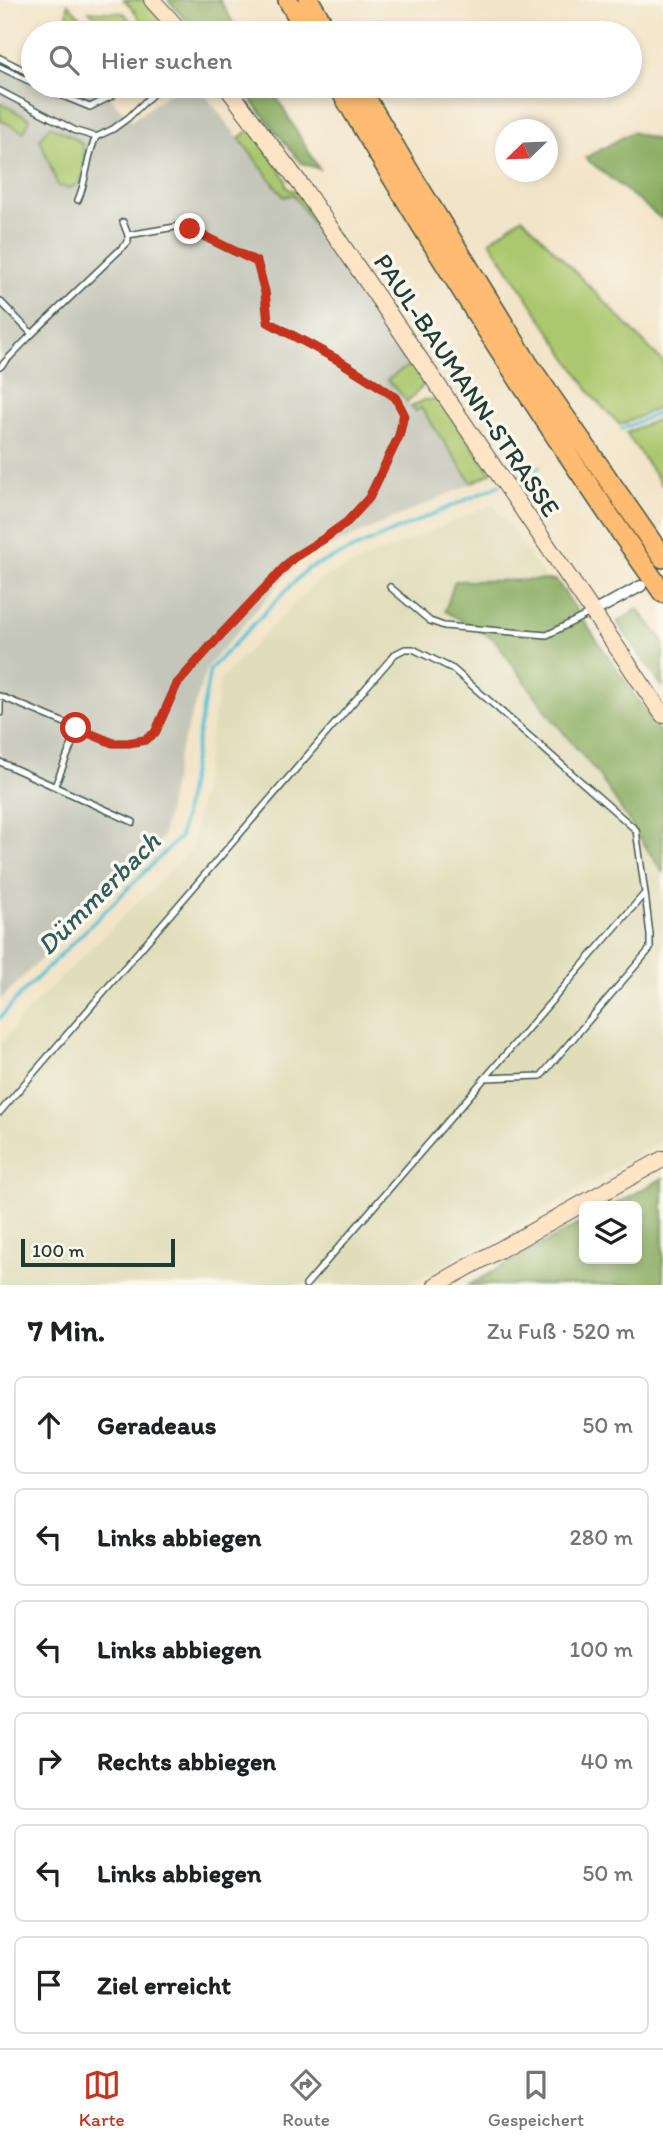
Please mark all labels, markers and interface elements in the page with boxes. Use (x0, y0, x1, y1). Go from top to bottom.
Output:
search box (21, 21, 642, 98)
icon: search (45, 41, 83, 79)
text: Hier suchen (101, 44, 233, 76)
north arrow (495, 119, 558, 182)
route end (174, 213, 205, 244)
street label: PAUL-BAUMANN-STRASSE (367, 247, 567, 523)
route start (60, 712, 91, 743)
water label: Dümmerbach (29, 824, 167, 962)
map controls (579, 1201, 642, 1264)
button: layers (579, 1201, 642, 1264)
scale bar (21, 1236, 175, 1268)
text: 100 m (32, 1239, 84, 1262)
text: 7 Min. (28, 1312, 105, 1349)
text: Zu Fuß · 520 m (487, 1317, 635, 1345)
icon: ahead (30, 1406, 68, 1444)
text: Geradeaus (97, 1409, 216, 1441)
text: 50 m (582, 1411, 633, 1439)
icon: left (30, 1518, 68, 1556)
text: Links abbiegen (97, 1521, 262, 1553)
text: 280 m (570, 1523, 633, 1551)
icon: left (30, 1630, 68, 1668)
text: Links abbiegen (97, 1633, 262, 1665)
text: 100 m (569, 1635, 633, 1663)
icon: right (30, 1742, 68, 1780)
text: Rechts abbiegen (97, 1745, 276, 1777)
text: 40 m (580, 1747, 633, 1775)
icon: left (30, 1854, 68, 1892)
text: Links abbiegen (97, 1857, 262, 1889)
text: 50 m (582, 1859, 633, 1887)
icon: arrive (30, 1966, 68, 2004)
text: Ziel erreicht (97, 1969, 231, 2001)
tab: Karte (79, 2066, 125, 2131)
tab: Route (282, 2066, 330, 2131)
tab: Gespeichert (488, 2066, 584, 2131)

